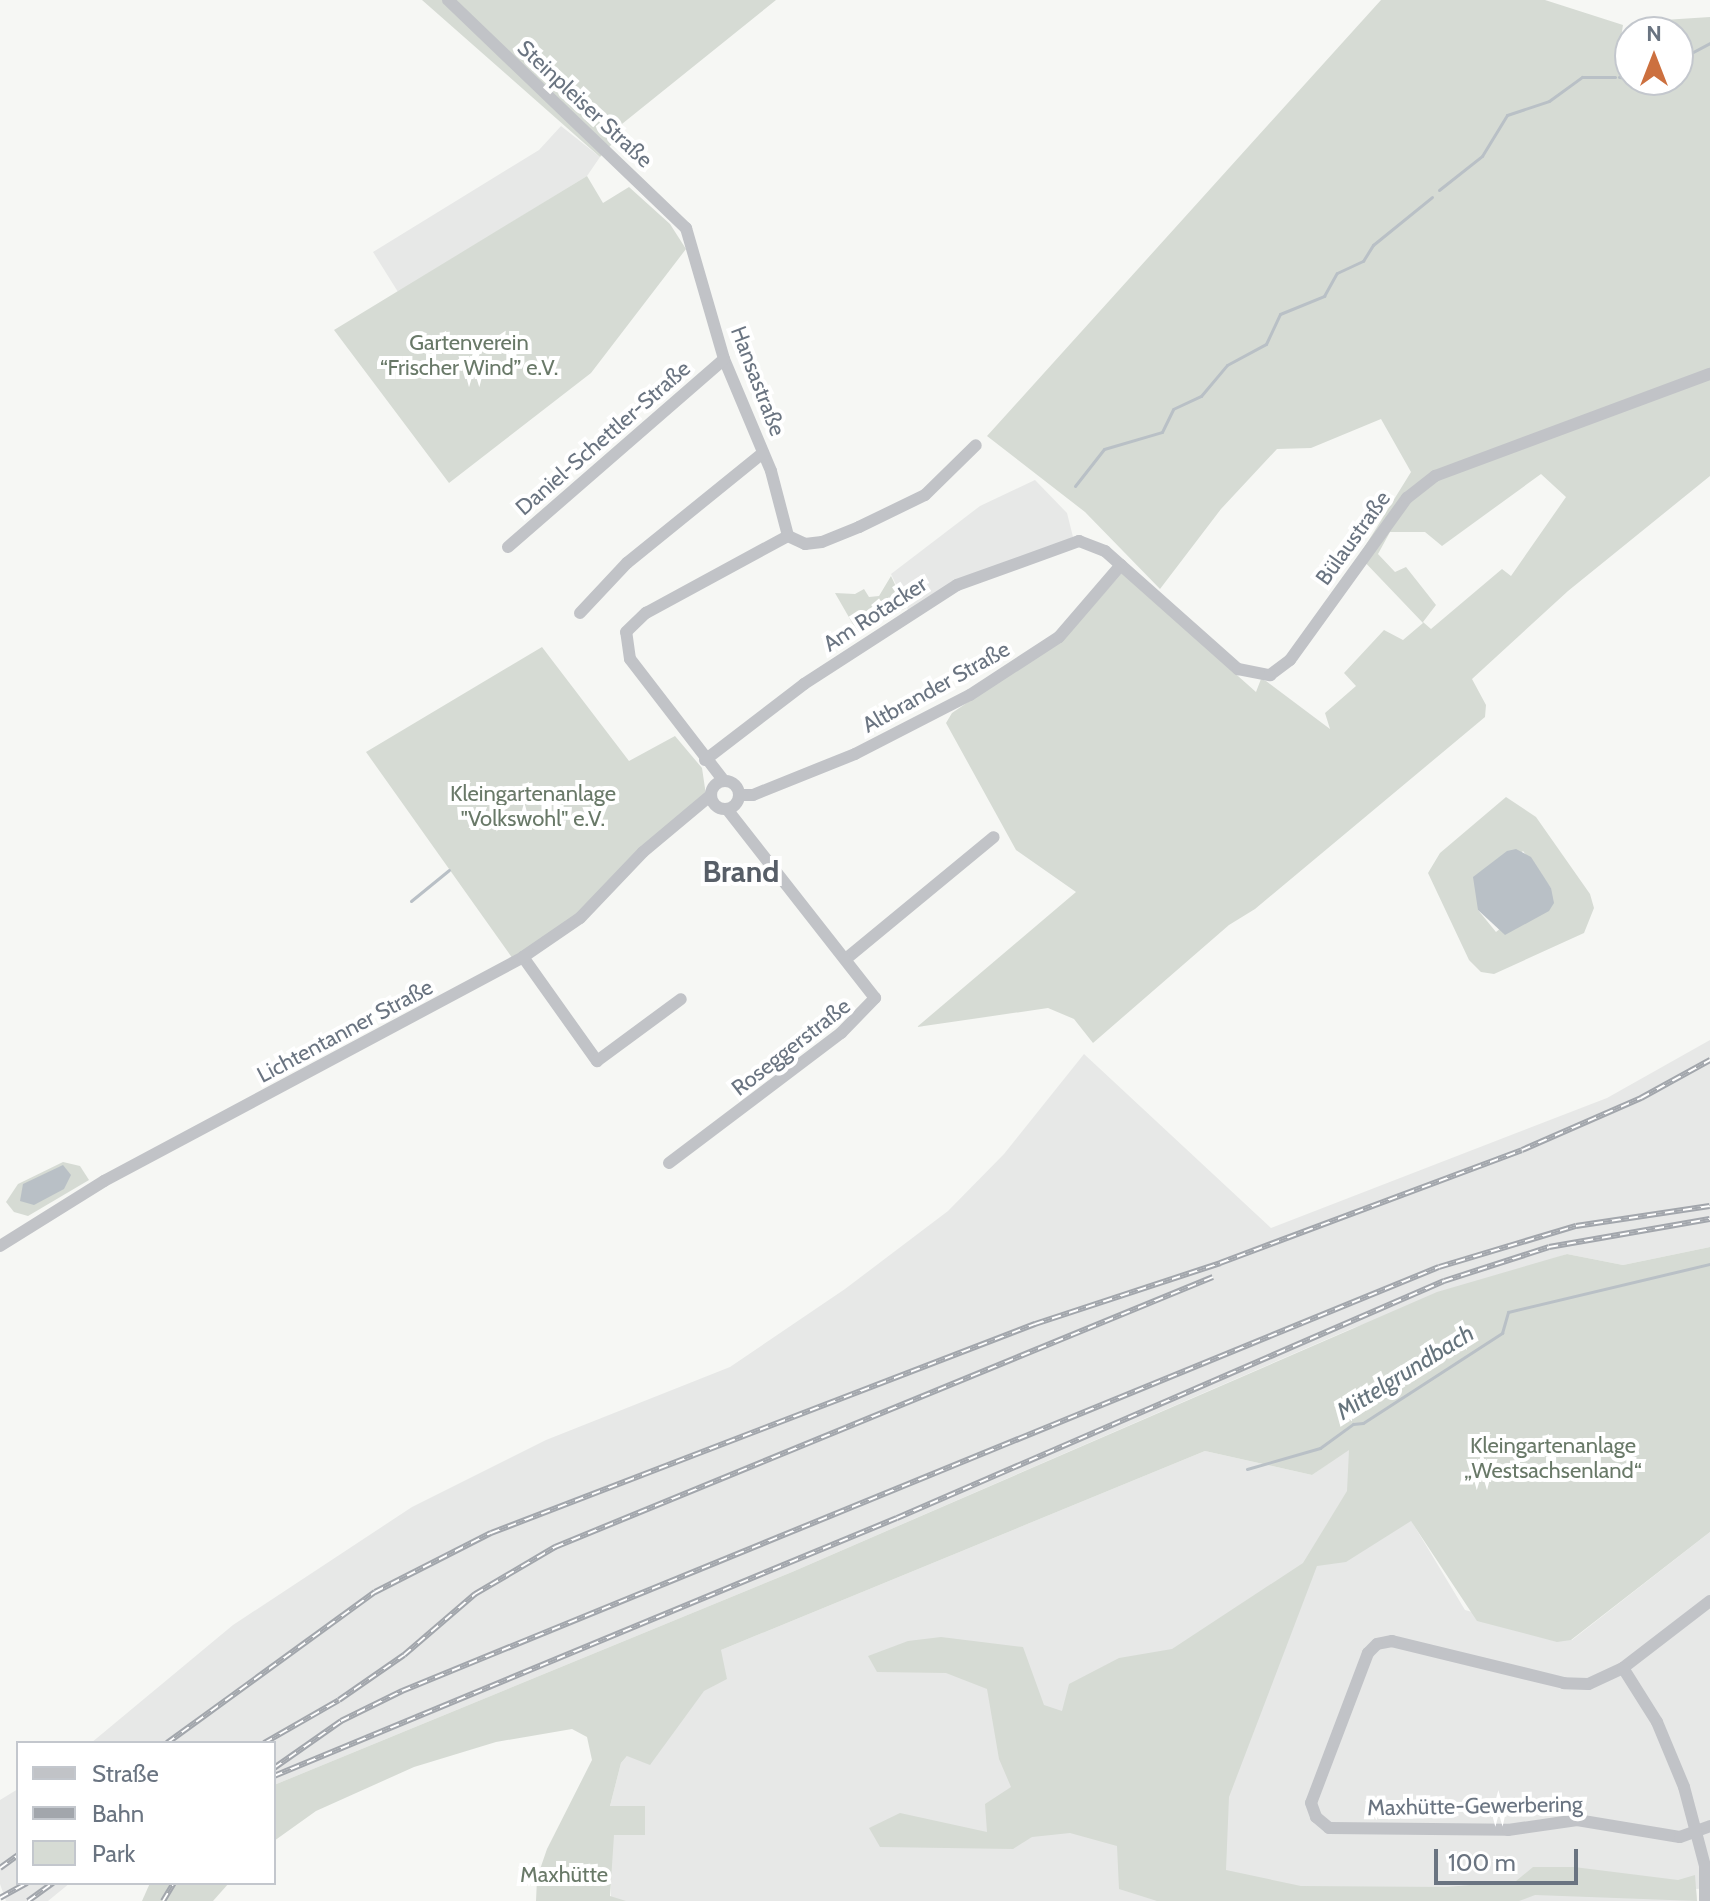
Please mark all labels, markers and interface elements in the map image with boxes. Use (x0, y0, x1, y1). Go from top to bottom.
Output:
north arrow (1614, 16, 1694, 96)
text: N (1646, 20, 1662, 47)
street label: Steinpleiser Straße (512, 35, 658, 173)
street label: Hansastraße (725, 322, 791, 440)
park label: Gartenverein “Frischer Wind” e.V. (380, 329, 558, 380)
street label: Daniel-Schettler-Straße (510, 355, 696, 521)
street label: Bülaustraße (1310, 486, 1396, 590)
street label: Am Rotacker (818, 571, 932, 657)
street label: Altbrander Straße (858, 636, 1014, 738)
park label: Kleingartenanlage "Volkswohl" e.V. (450, 780, 616, 832)
district label: Brand (703, 854, 779, 890)
street label: Lichtentanner Straße (253, 974, 437, 1088)
street label: Roseggerstraße (726, 993, 856, 1101)
water label: Mittelgrundbach (1331, 1318, 1479, 1426)
park label: Kleingartenanlage „Westsachsenland“ (1464, 1432, 1642, 1484)
legend (16, 1741, 276, 1885)
text: Straße (92, 1759, 159, 1788)
street label: Maxhütte-Gewerbering (1367, 1791, 1583, 1821)
text: Bahn (92, 1799, 144, 1828)
scale bar (1438, 1833, 1582, 1883)
text: Park (92, 1839, 135, 1868)
text: 100 m (1448, 1848, 1516, 1877)
park label: Maxhütte (520, 1862, 608, 1888)

